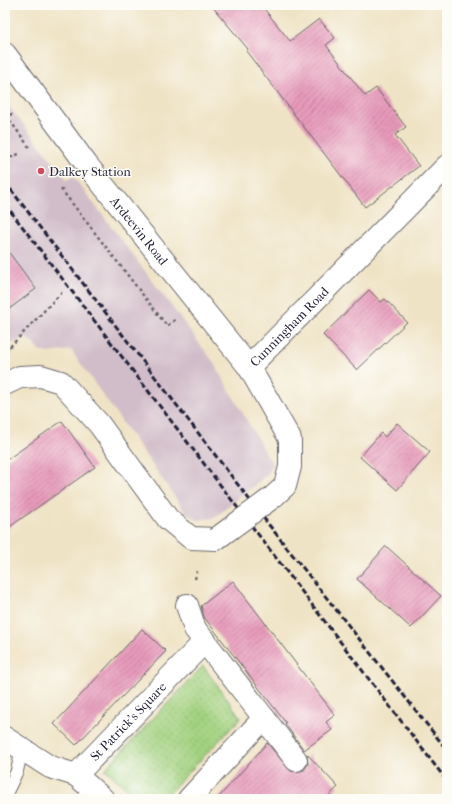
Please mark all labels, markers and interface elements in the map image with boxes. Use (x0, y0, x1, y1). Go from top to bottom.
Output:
place label: Dalkey Station (49, 164, 131, 179)
marker: Dalkey Station (36, 166, 46, 176)
street label: Ardeevin Road (107, 193, 172, 268)
street label: Cunningham Road (247, 283, 332, 369)
street label: St Patrick's Square (87, 678, 170, 763)

